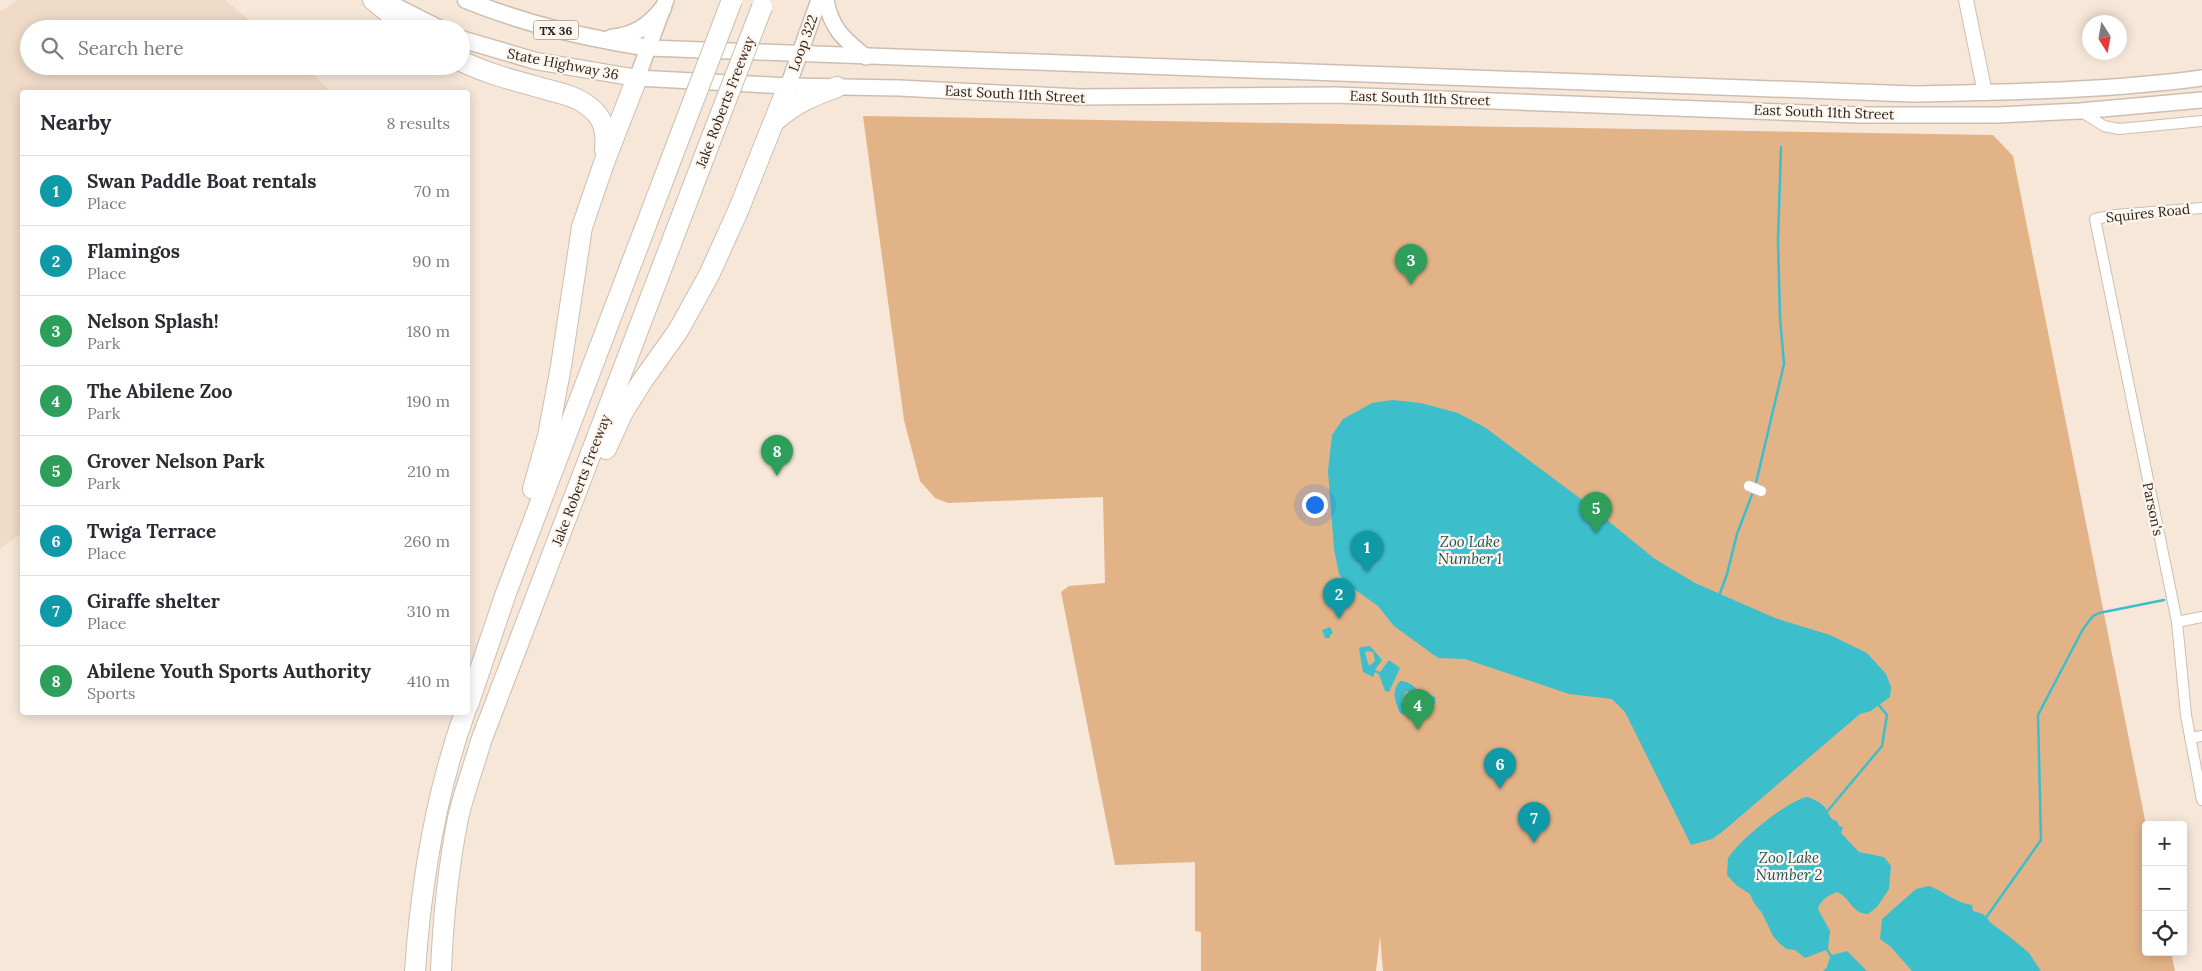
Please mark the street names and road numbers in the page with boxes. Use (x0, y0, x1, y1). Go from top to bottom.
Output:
street label: Loop 322 (784, 12, 822, 74)
road number: TX 36 (534, 20, 578, 40)
street label: Jake Roberts Freeway (691, 33, 759, 171)
street label: State Highway 36 (506, 44, 620, 84)
street label: East South 11th Street (944, 81, 1086, 107)
street label: East South 11th Street (1349, 87, 1491, 109)
street label: East South 11th Street (1753, 101, 1895, 123)
street label: Squires Road (2105, 200, 2191, 226)
street label: Jake Roberts Freeway (547, 411, 615, 549)
street label: Parson's (2139, 481, 2167, 537)

